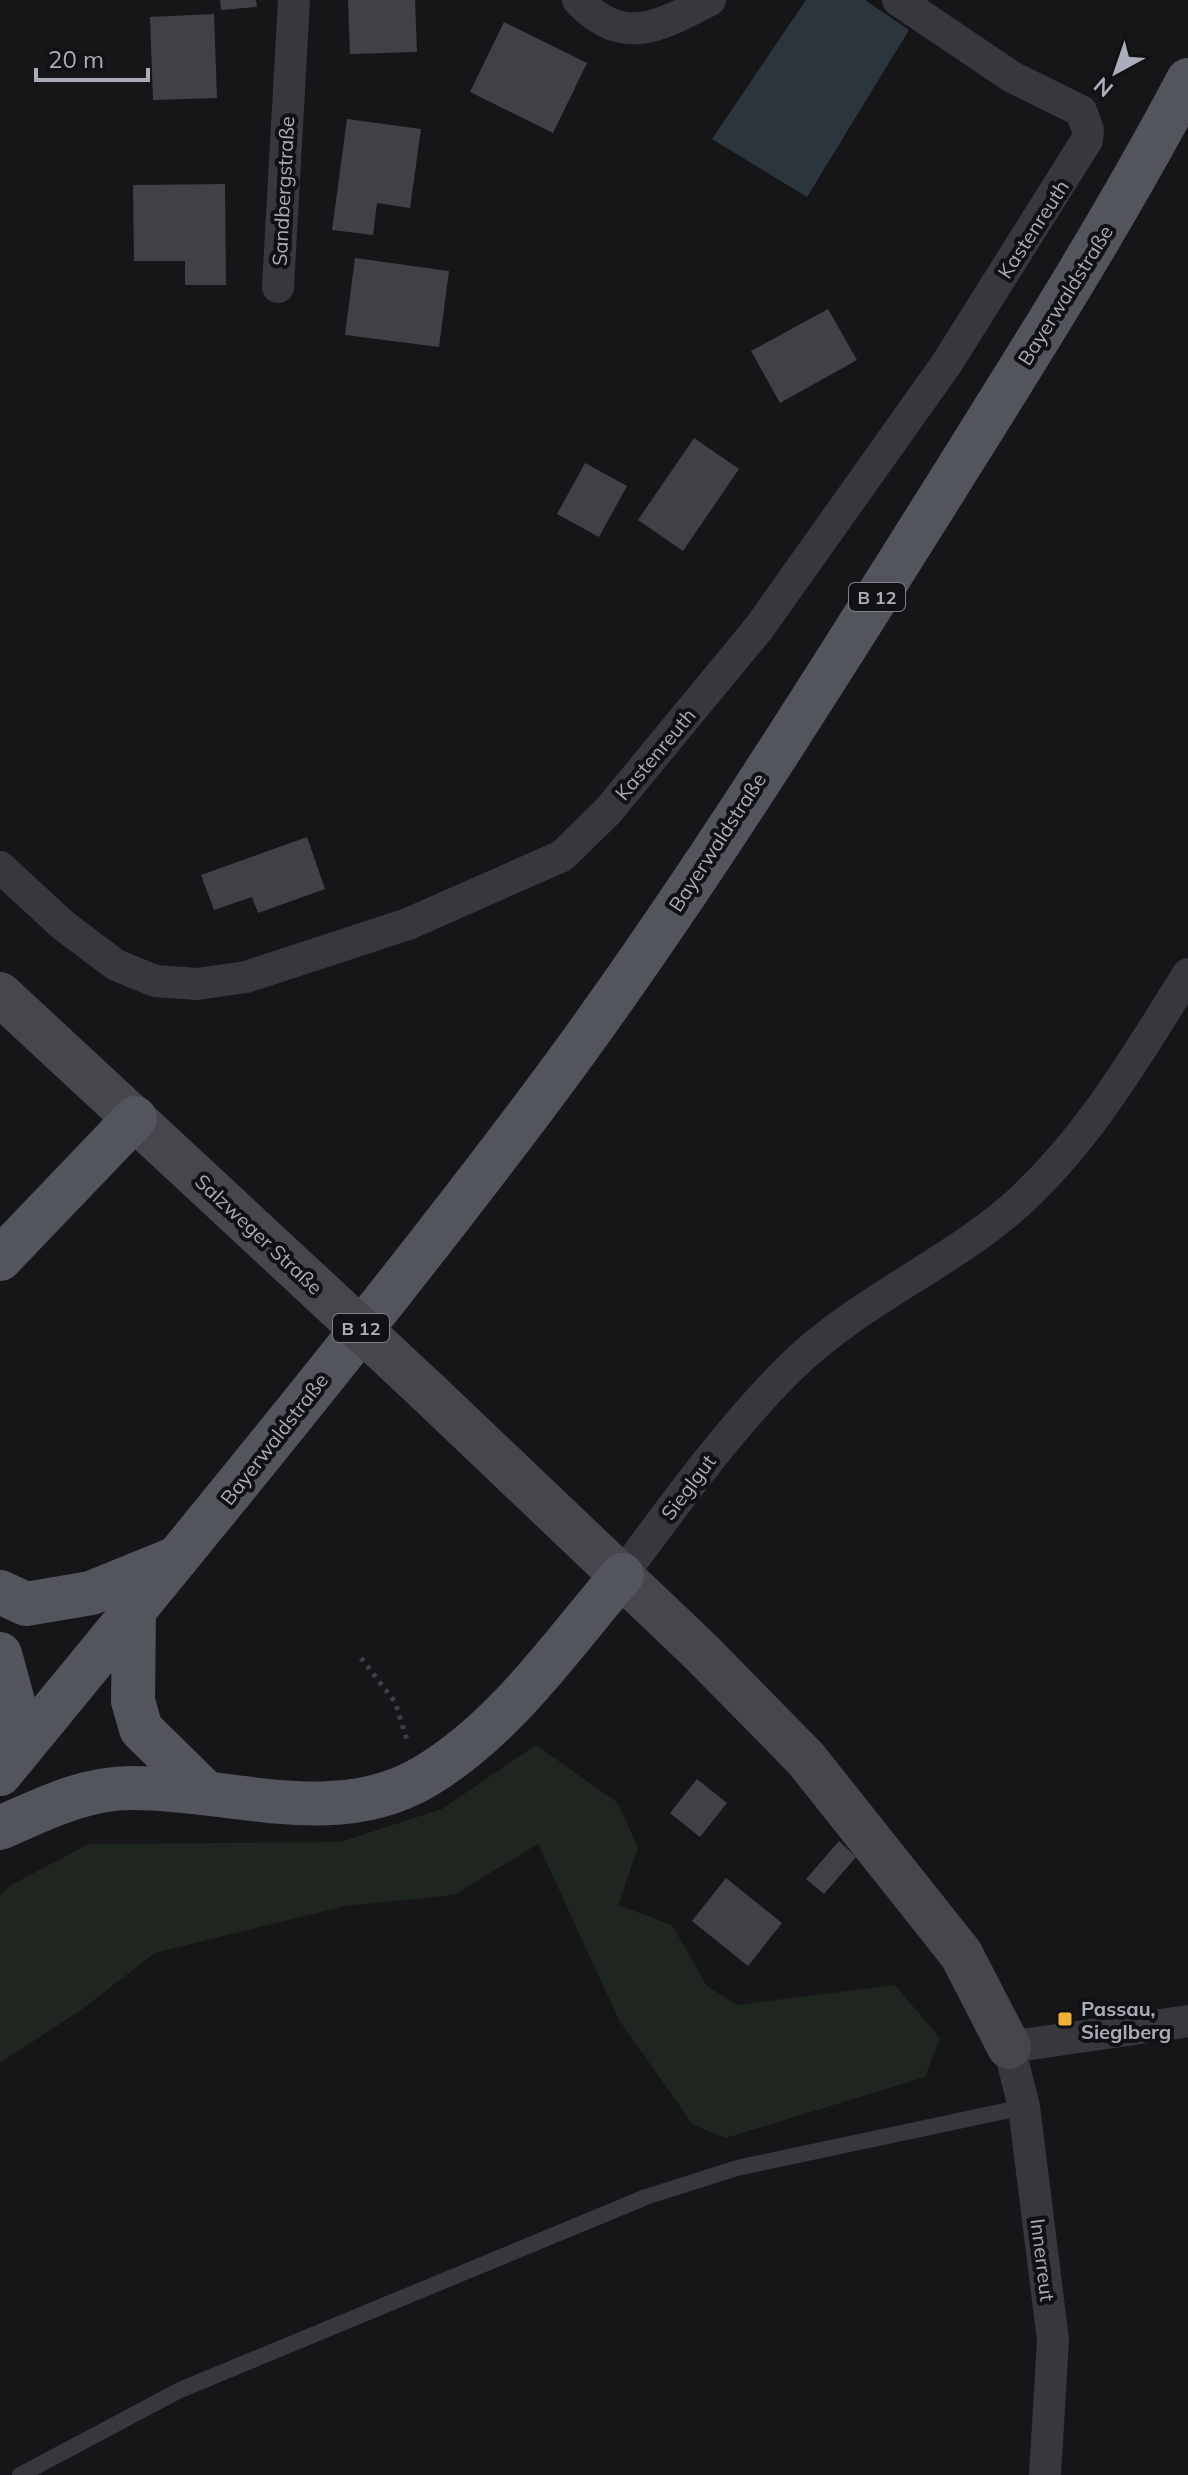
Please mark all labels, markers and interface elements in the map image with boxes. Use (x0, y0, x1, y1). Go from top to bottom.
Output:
scale bar (36, 32, 148, 82)
north arrow (1076, 32, 1156, 112)
text: 20 m (48, 44, 104, 74)
text: N (1088, 71, 1119, 103)
street label: Sandbergstraße (267, 116, 299, 266)
street label: Kastenreuth (992, 175, 1074, 283)
street label: Bayerwaldstraße (1012, 220, 1118, 370)
road number: B 12 (849, 583, 905, 611)
street label: Kastenreuth (609, 703, 701, 805)
street label: Bayerwaldstraße (663, 768, 771, 916)
street label: Salzweger Straße (190, 1169, 328, 1299)
road number: B 12 (333, 1314, 389, 1342)
street label: Bayerwaldstraße (215, 1368, 333, 1510)
street label: Sieglgut (655, 1449, 721, 1525)
place label: Passau, Sieglberg (1081, 1996, 1171, 2044)
marker: Passau, Sieglberg (1056, 2010, 1074, 2028)
street label: Innerreut (1026, 2217, 1060, 2303)

